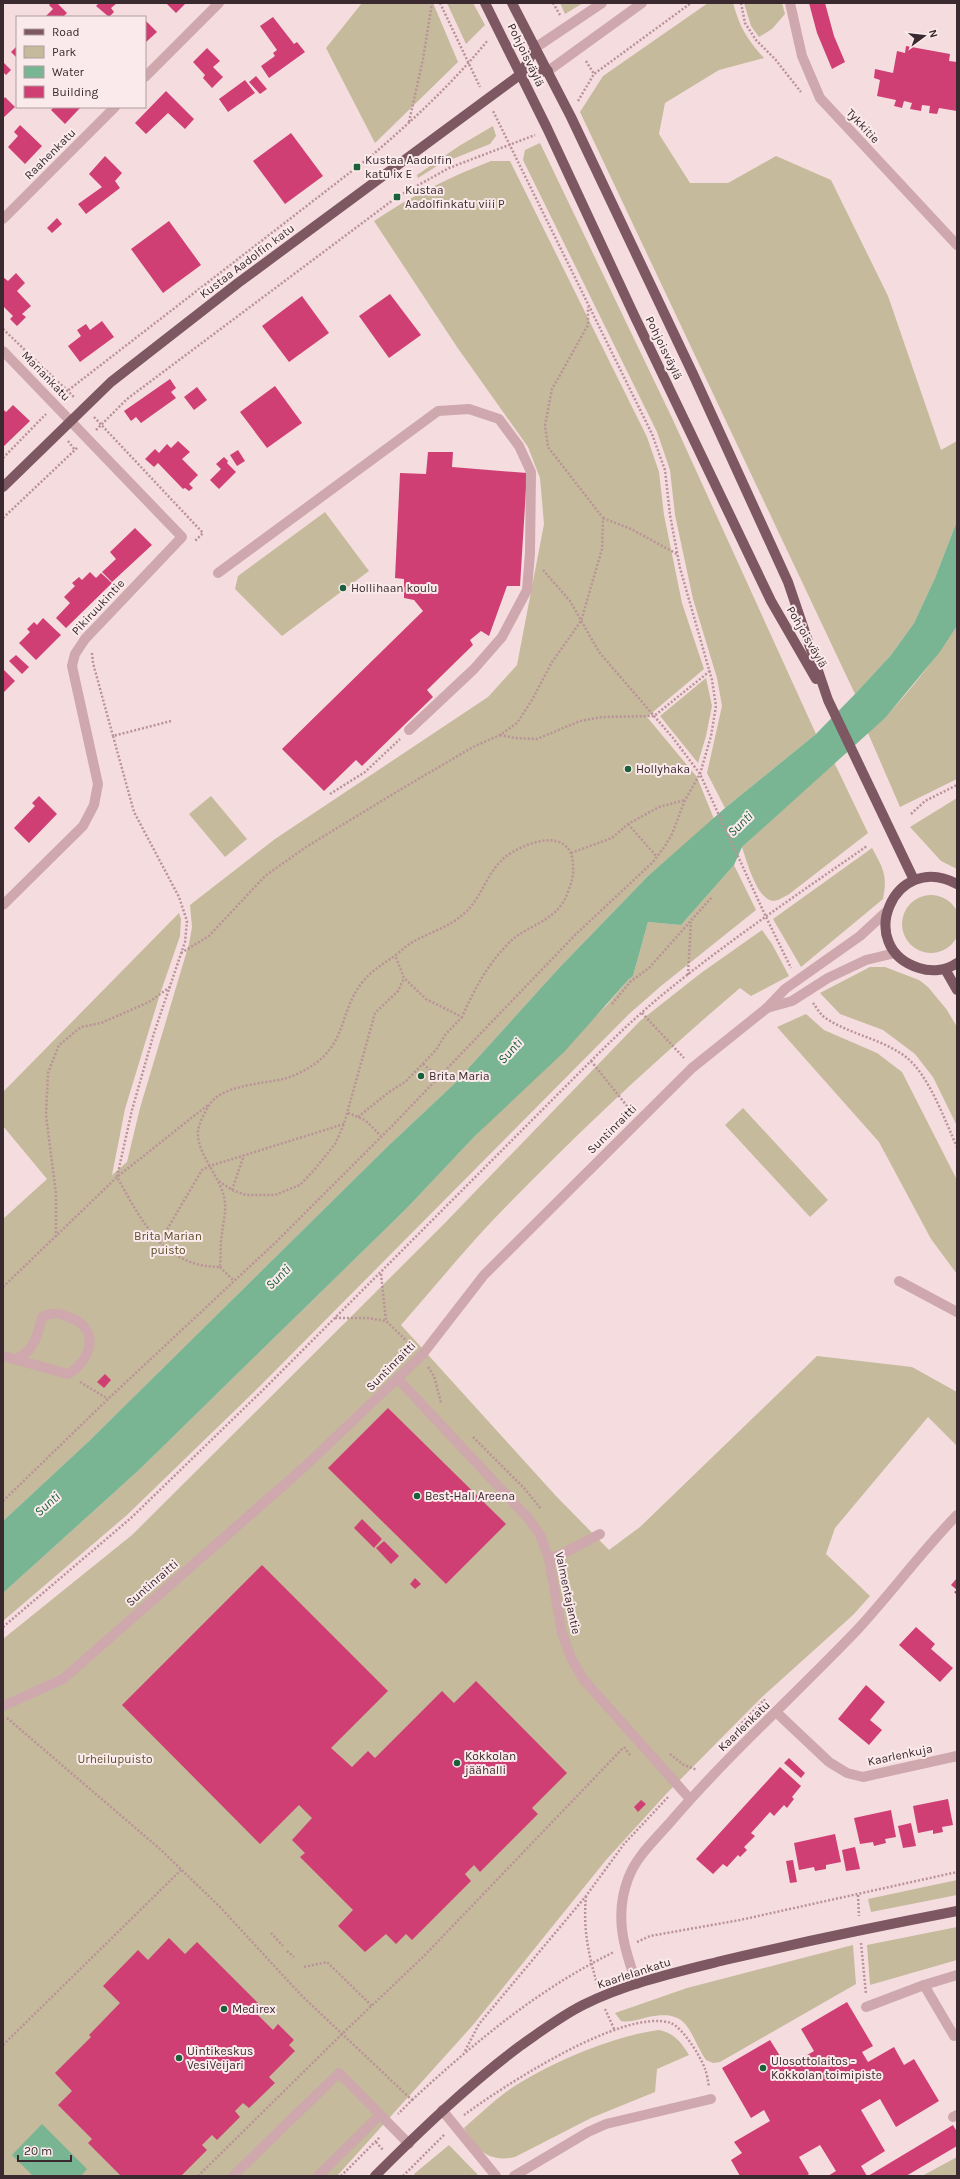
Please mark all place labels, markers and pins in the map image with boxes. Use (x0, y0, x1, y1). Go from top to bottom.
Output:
place label: Kustaa Aadolfin katu ix E (365, 153, 452, 181)
marker: Kustaa Aadolfin katu ix E (352, 162, 362, 172)
place label: Kustaa Aadolfinkatu viii P (405, 183, 505, 211)
marker: Kustaa Aadolfinkatu viii P (392, 192, 402, 202)
place label: Hollihaan koulu (351, 581, 438, 595)
marker: Hollihaan koulu (338, 583, 348, 593)
place label: Hollyhaka (636, 762, 690, 776)
marker: Hollyhaka (623, 764, 633, 774)
place label: Brita Maria (429, 1069, 490, 1083)
marker: Brita Maria (416, 1071, 426, 1081)
place label: Best‑Hall Areena (425, 1489, 515, 1503)
marker: Best‑Hall Areena (412, 1491, 422, 1501)
place label: Kokkolan jäähalli (463, 1749, 516, 1777)
marker: Kokkolan jäähalli (452, 1758, 462, 1768)
place label: Medirex (232, 2002, 276, 2016)
marker: Medirex (219, 2004, 229, 2014)
place label: Uintikeskus VesiVeijari (187, 2044, 253, 2072)
marker: Uintikeskus VesiVeijari (174, 2053, 184, 2063)
place label: Ulosottolaitos - Kokkolan toimipiste (771, 2054, 882, 2082)
marker: Ulosottolaitos - Kokkolan toimipiste (758, 2063, 768, 2073)

